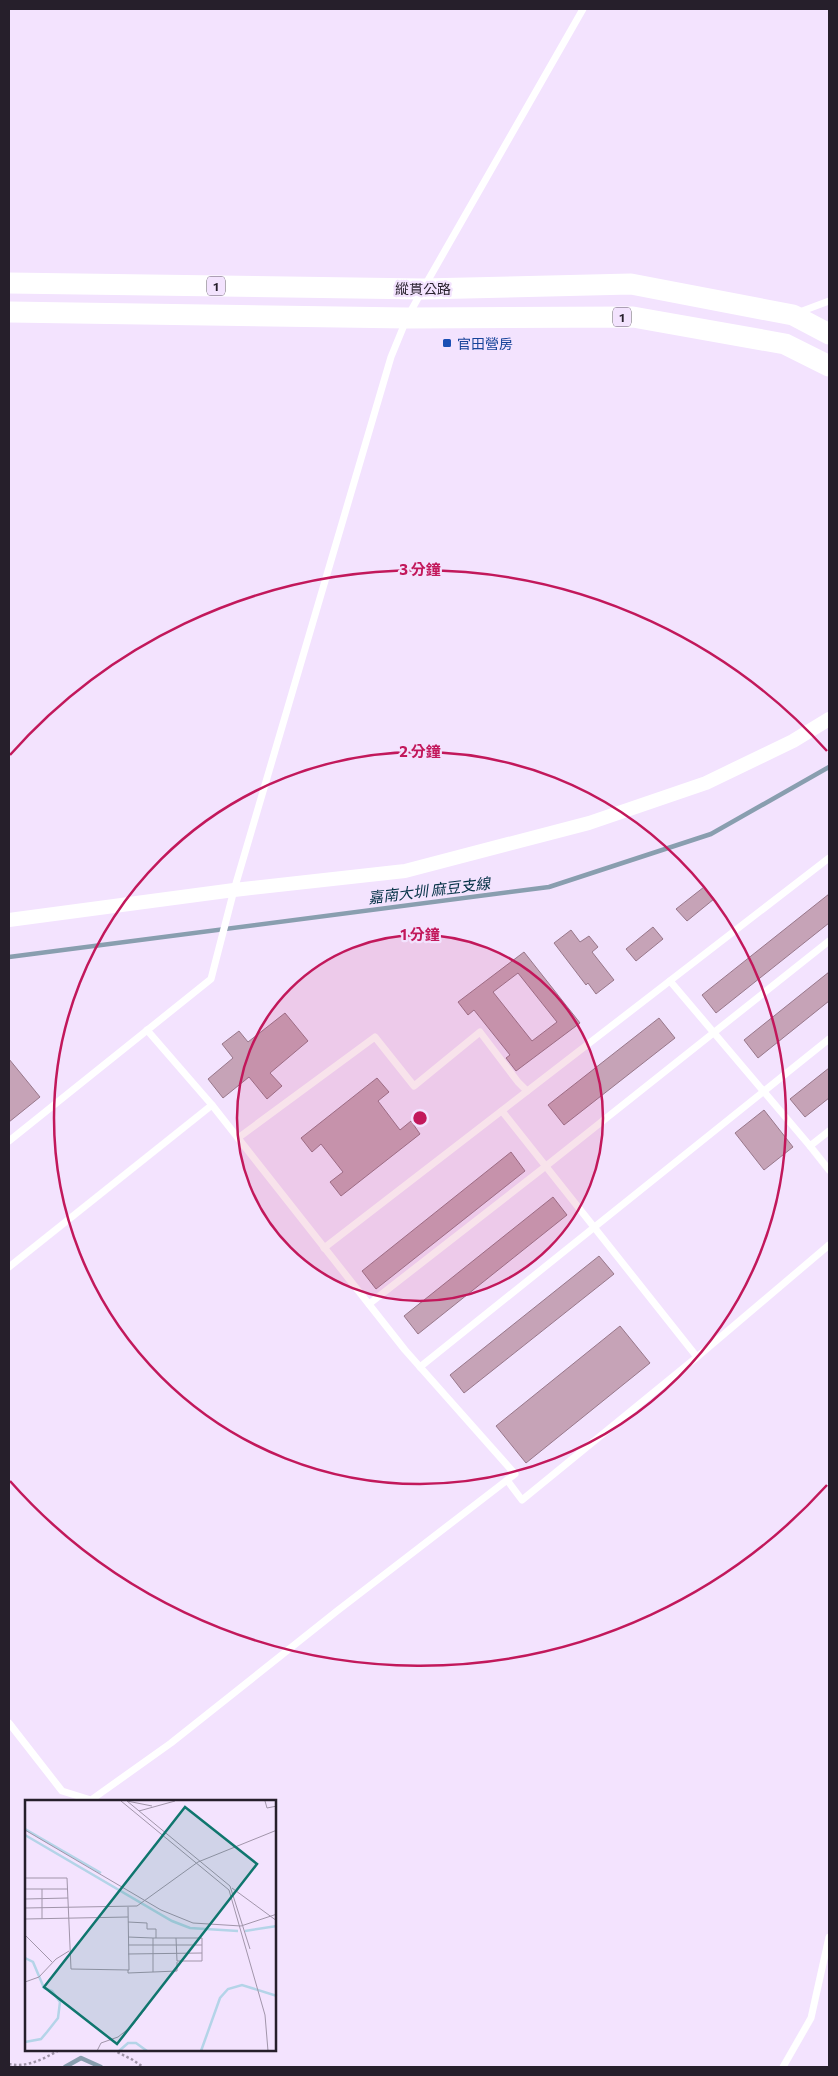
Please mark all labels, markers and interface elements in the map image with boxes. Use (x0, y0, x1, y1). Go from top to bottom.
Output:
road number: 1 (207, 276, 225, 296)
street label: 縱貫公路 (395, 280, 451, 297)
road number: 1 (613, 308, 631, 326)
place label: 官田營房 (457, 335, 513, 352)
marker: 官田營房 (441, 337, 453, 349)
text: 3 分鐘 (399, 560, 441, 578)
text: 2 分鐘 (399, 742, 441, 760)
water label: 嘉南大圳 麻豆支線 (367, 873, 493, 906)
text: 1 分鐘 (400, 925, 440, 943)
centre of rings (411, 1109, 429, 1127)
inset map (25, 1800, 276, 2051)

